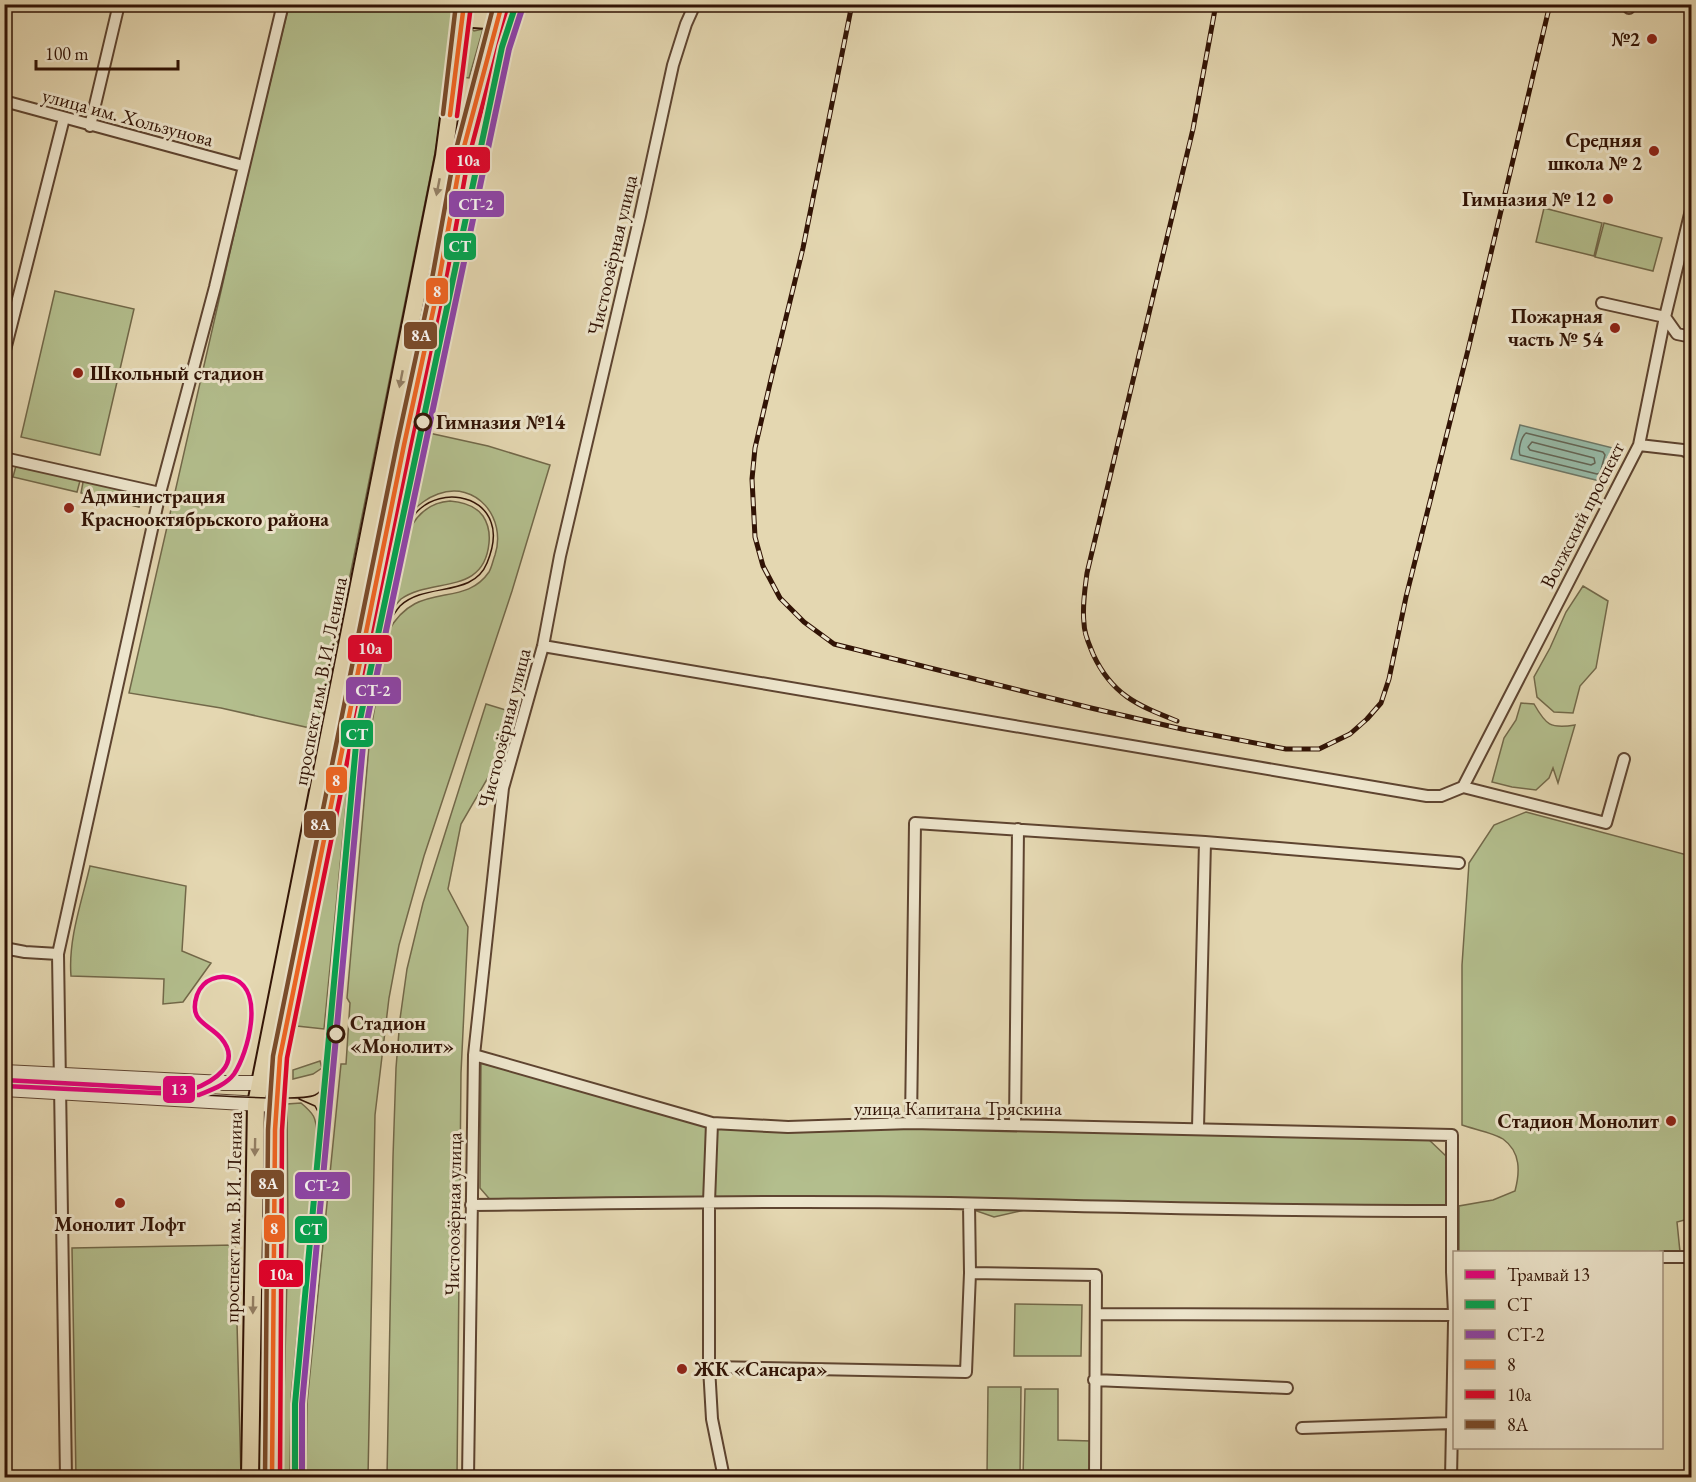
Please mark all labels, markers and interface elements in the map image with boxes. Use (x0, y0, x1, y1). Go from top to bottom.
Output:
place label: №2 (1611, 26, 1640, 52)
marker: №2 (1645, 32, 1659, 46)
scale bar (36, 33, 178, 71)
text: 100 m (45, 42, 89, 65)
street label: улица им. Хользунова (40, 82, 216, 152)
place label: Средняя школа № 2 (1548, 127, 1642, 176)
marker: Средняя школа № 2 (1647, 144, 1661, 158)
line badge: 10а (445, 146, 491, 174)
text: 10а (456, 150, 481, 171)
street label: Чистоозёрная улица (581, 172, 643, 338)
one-way arrow (433, 178, 442, 197)
place label: Гимназия № 12 (1462, 186, 1596, 212)
line badge: СТ-2 (448, 190, 505, 218)
marker: Гимназия № 12 (1601, 192, 1615, 206)
text: СТ-2 (459, 194, 494, 215)
line badge: СТ (443, 232, 477, 261)
text: СТ (449, 236, 472, 257)
line badge: 8 (425, 277, 449, 305)
text: 8 (433, 281, 441, 302)
place label: Пожарная часть № 54 (1508, 303, 1603, 352)
line badge: 8А (403, 321, 438, 350)
marker: Пожарная часть № 54 (1608, 321, 1622, 335)
text: 8А (411, 325, 431, 346)
place label: Школьный стадион (90, 360, 264, 386)
marker: Школьный стадион (71, 366, 85, 380)
one-way arrow (396, 369, 405, 388)
place label: Гимназия №14 (436, 409, 566, 435)
marker: Гимназия №14 (414, 413, 432, 431)
street label: Волжский проспект (1534, 438, 1630, 592)
place label: Администрация Краснооктябрьского района (80, 483, 329, 532)
marker: Администрация Краснооктябрьского района (62, 501, 76, 515)
street label: проспект им. В.И. Ленина (287, 575, 353, 787)
line badge: 10а (347, 634, 393, 663)
text: 10а (358, 638, 383, 659)
street label: Чистоозёрная улица (472, 645, 536, 811)
line badge: СТ-2 (345, 676, 402, 705)
text: СТ-2 (356, 680, 391, 701)
line badge: СТ (340, 719, 374, 748)
text: СТ (346, 724, 369, 745)
line badge: 8 (325, 766, 348, 794)
text: 8 (332, 770, 340, 791)
line badge: 8А (303, 810, 337, 839)
text: 8А (310, 814, 330, 835)
place label: Стадион «Монолит» (350, 1010, 454, 1059)
marker: Стадион «Монолит» (327, 1025, 345, 1043)
line badge: 13 (162, 1075, 196, 1104)
text: 13 (171, 1079, 187, 1100)
street label: улица Капитана Тряскина (854, 1095, 1062, 1121)
place label: Стадион Монолит (1498, 1108, 1659, 1134)
street label: проспект им. В.И. Ленина (218, 1111, 248, 1323)
marker: Стадион Монолит (1664, 1114, 1678, 1128)
street label: Чистоозёрная улица (439, 1132, 467, 1296)
one-way arrow (250, 1138, 260, 1157)
line badge: 8А (250, 1169, 285, 1198)
line badge: СТ-2 (294, 1171, 351, 1200)
text: 8А (258, 1173, 278, 1194)
text: СТ-2 (305, 1175, 340, 1196)
marker: Монолит Лофт (113, 1196, 127, 1210)
place label: Монолит Лофт (54, 1211, 186, 1237)
line badge: 8 (263, 1214, 286, 1243)
line badge: СТ (294, 1215, 328, 1244)
text: 8 (270, 1218, 278, 1239)
text: СТ (300, 1219, 323, 1240)
legend (1453, 1251, 1663, 1449)
line badge: 10а (258, 1259, 304, 1288)
text: Трамвай 13 (1507, 1263, 1590, 1286)
text: 10а (269, 1264, 294, 1285)
text: СТ (1507, 1293, 1533, 1316)
one-way arrow (248, 1295, 257, 1314)
text: СТ-2 (1507, 1323, 1545, 1346)
text: 8 (1507, 1353, 1516, 1376)
place label: ЖК «Сансара» (693, 1356, 828, 1382)
marker: ЖК «Сансара» (675, 1362, 689, 1376)
text: 10а (1507, 1383, 1532, 1406)
text: 8А (1507, 1413, 1529, 1436)

